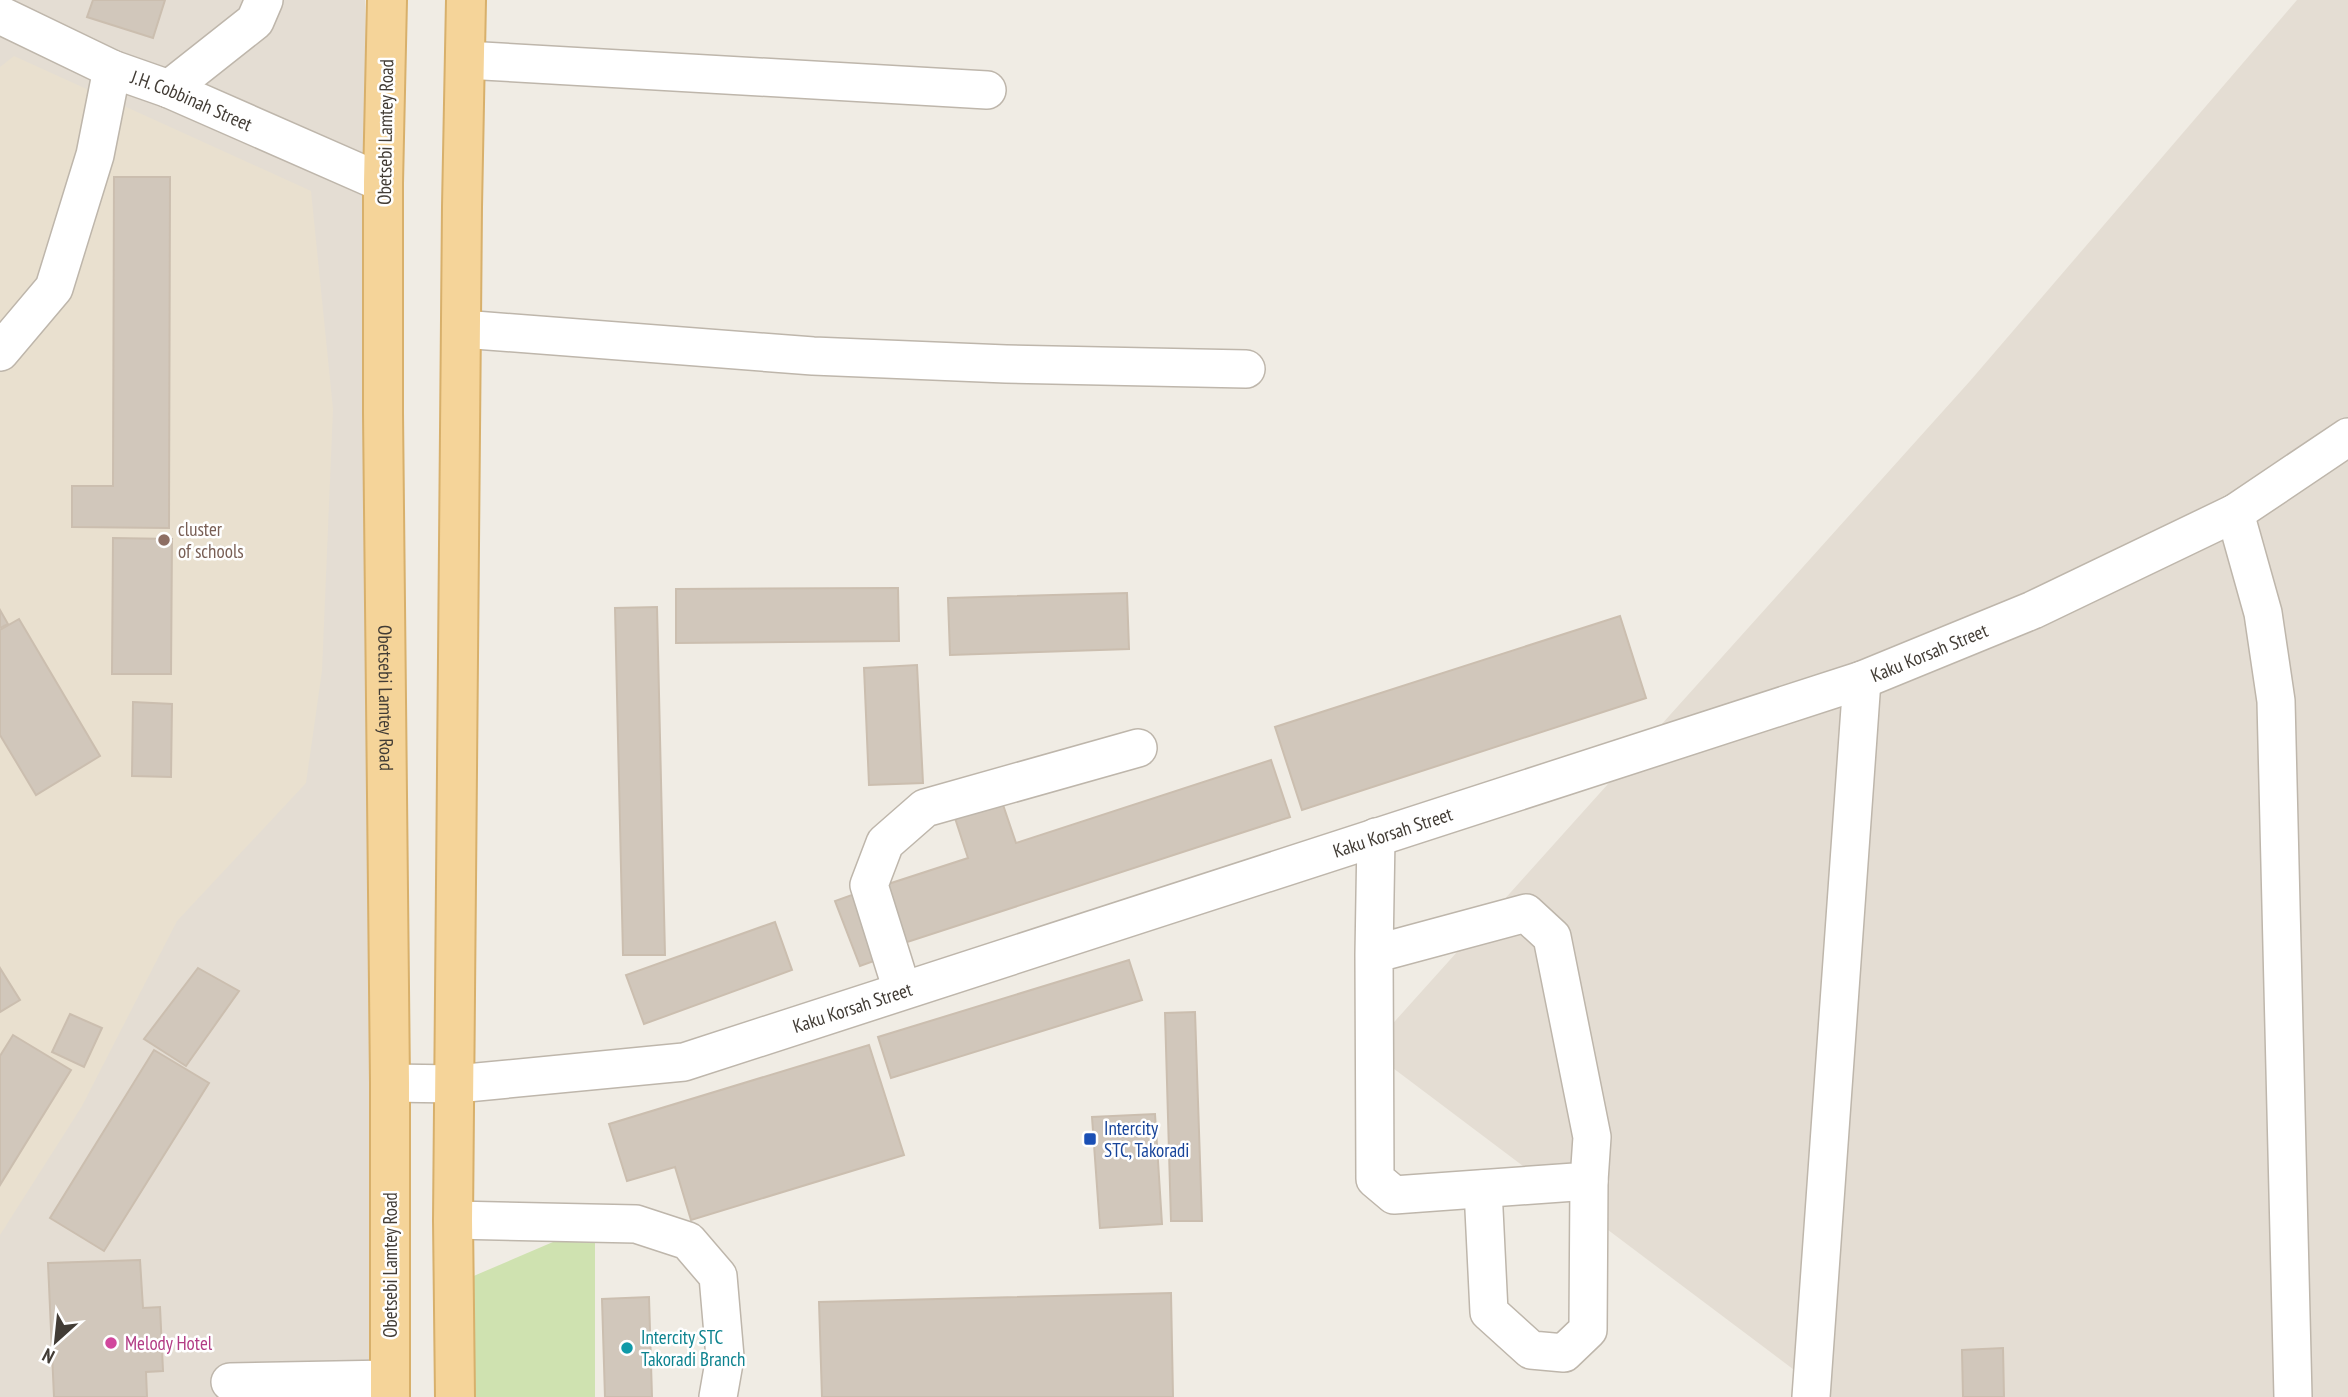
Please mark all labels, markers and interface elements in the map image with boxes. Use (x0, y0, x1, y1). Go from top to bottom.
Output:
street label: Obetsebi Lamtey Road (372, 59, 398, 205)
street label: J.H. Cobbinah Street (127, 64, 257, 136)
place label: cluster of schools (178, 517, 244, 563)
marker: cluster of schools (156, 532, 172, 548)
street label: Kaku Korsah Street (1867, 618, 1992, 687)
street label: Obetsebi Lamtey Road (373, 625, 399, 771)
street label: Kaku Korsah Street (1330, 801, 1456, 863)
street label: Kaku Korsah Street (790, 977, 916, 1038)
place label: Intercity STC, Takoradi (1104, 1116, 1189, 1162)
marker: Intercity STC, Takoradi (1082, 1131, 1098, 1147)
street label: Obetsebi Lamtey Road (378, 1192, 402, 1338)
north arrow (21, 1306, 91, 1376)
place label: Intercity STC Takoradi Branch (641, 1325, 745, 1371)
place label: Melody Hotel (125, 1331, 213, 1355)
marker: Melody Hotel (103, 1335, 119, 1351)
marker: Intercity STC Takoradi Branch (619, 1340, 635, 1356)
text: N (38, 1343, 58, 1369)

